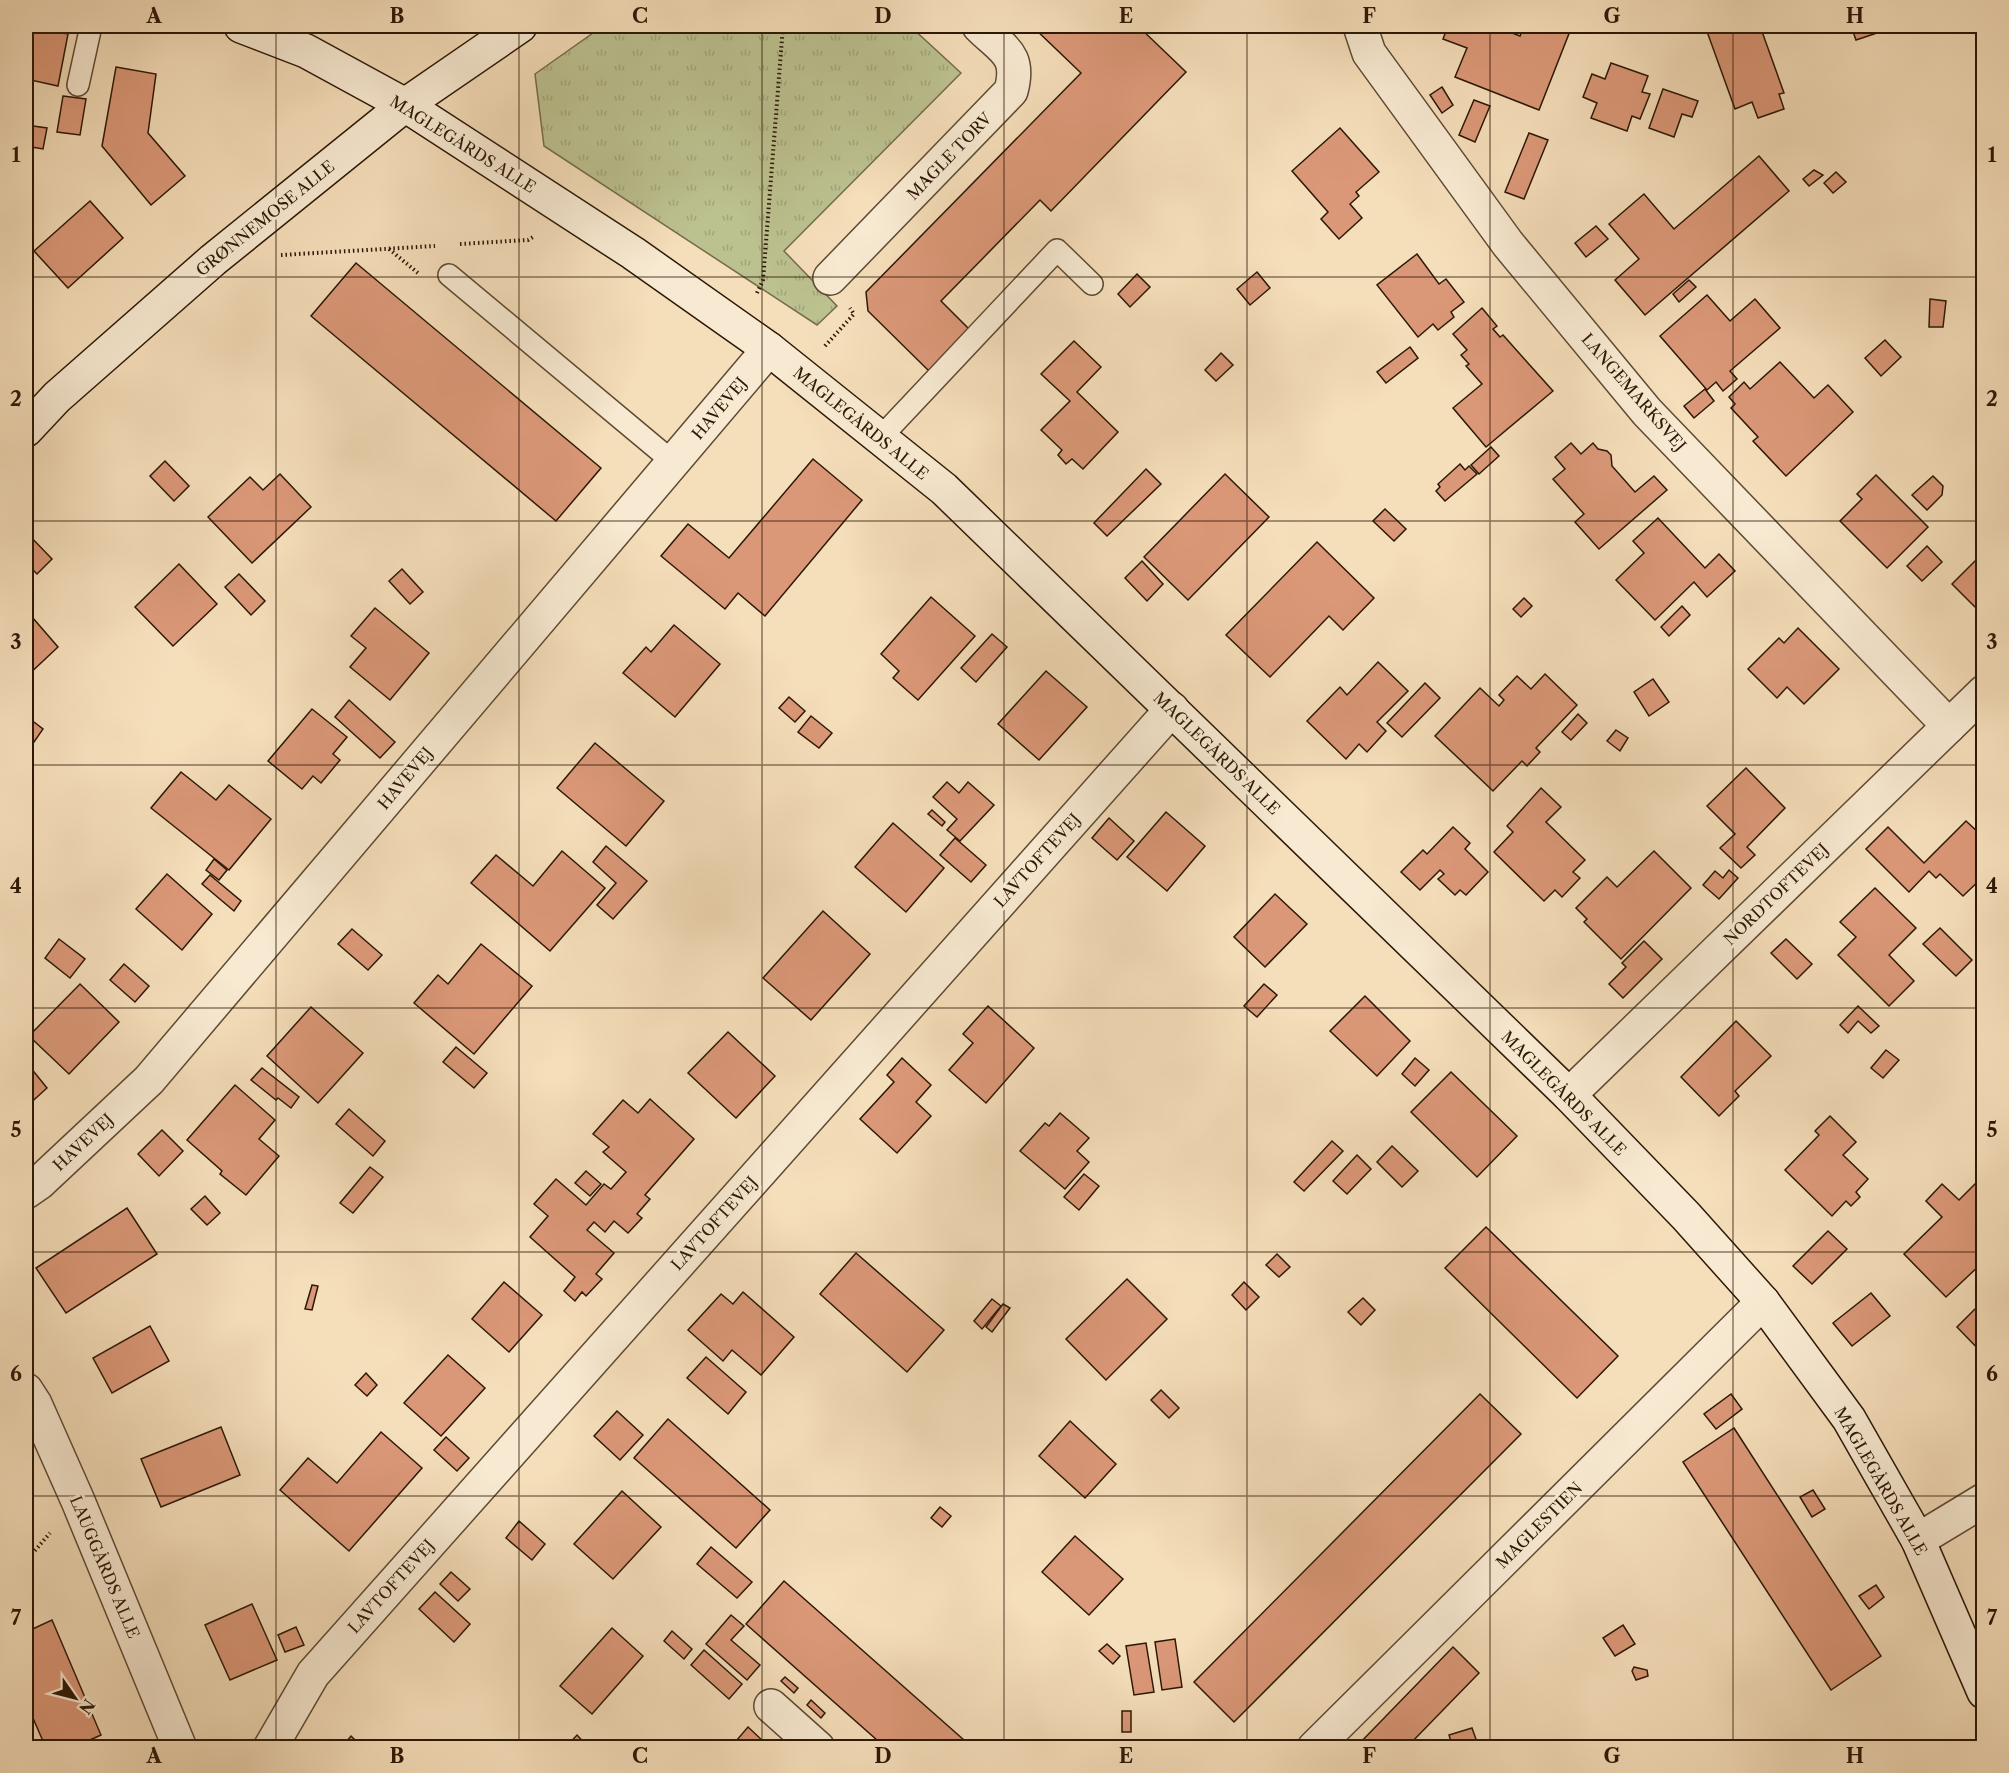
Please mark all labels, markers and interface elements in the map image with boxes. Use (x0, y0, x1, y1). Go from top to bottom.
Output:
text: A (145, 4, 162, 28)
text: B (390, 4, 405, 28)
text: C (632, 4, 648, 28)
text: D (874, 4, 892, 28)
text: E (1119, 4, 1133, 28)
text: F (1362, 4, 1376, 28)
text: G (1604, 4, 1621, 28)
text: H (1846, 4, 1864, 28)
street label: MAGLEGÅRDS ALLE (386, 91, 540, 197)
street label: MAGLE TORV (902, 108, 996, 204)
text: 1 (12, 143, 21, 167)
text: 1 (1988, 143, 1997, 167)
street label: GRØNNEMOSE ALLE (192, 156, 338, 280)
street label: LANGEMARKSVEJ (1577, 329, 1691, 455)
street label: MAGLEGÅRDS ALLE (789, 362, 933, 484)
street label: HAVEVEJ (687, 373, 751, 443)
text: 2 (10, 387, 22, 411)
text: 2 (1986, 387, 1998, 411)
text: 3 (10, 630, 22, 654)
text: 3 (1986, 630, 1998, 654)
street label: MAGLEGÅRDS ALLE (1150, 687, 1284, 819)
street label: HAVEVEJ (373, 743, 437, 813)
street label: LAVTOFTEVEJ (990, 809, 1085, 911)
street label: NORDTOFTEVEJ (1719, 839, 1833, 949)
text: 4 (10, 874, 22, 898)
text: 4 (1986, 874, 1998, 898)
street label: MAGLEGÅRDS ALLE (1497, 1026, 1631, 1160)
street label: HAVEVEJ (49, 1109, 117, 1175)
text: 5 (10, 1118, 22, 1142)
text: 5 (1986, 1118, 1998, 1142)
street label: LAVTOFTEVEJ (667, 1172, 762, 1274)
text: 6 (10, 1362, 22, 1386)
text: 6 (1986, 1362, 1998, 1386)
street label: MAGLEGÅRDS ALLE (1830, 1403, 1932, 1559)
street label: MAGLESTIEN (1492, 1478, 1586, 1572)
street label: LAUGGÅRDS ALLE (66, 1493, 144, 1641)
street label: LAVTOFTEVEJ (344, 1535, 439, 1637)
text: 7 (11, 1606, 22, 1630)
text: 7 (1987, 1606, 1998, 1630)
north arrow (45, 1668, 105, 1728)
text: N (75, 1695, 99, 1718)
text: A (145, 1744, 162, 1768)
text: B (390, 1744, 405, 1768)
text: C (632, 1744, 648, 1768)
text: D (874, 1744, 892, 1768)
text: E (1119, 1744, 1133, 1768)
text: F (1362, 1744, 1376, 1768)
text: G (1604, 1744, 1621, 1768)
text: H (1846, 1744, 1864, 1768)

